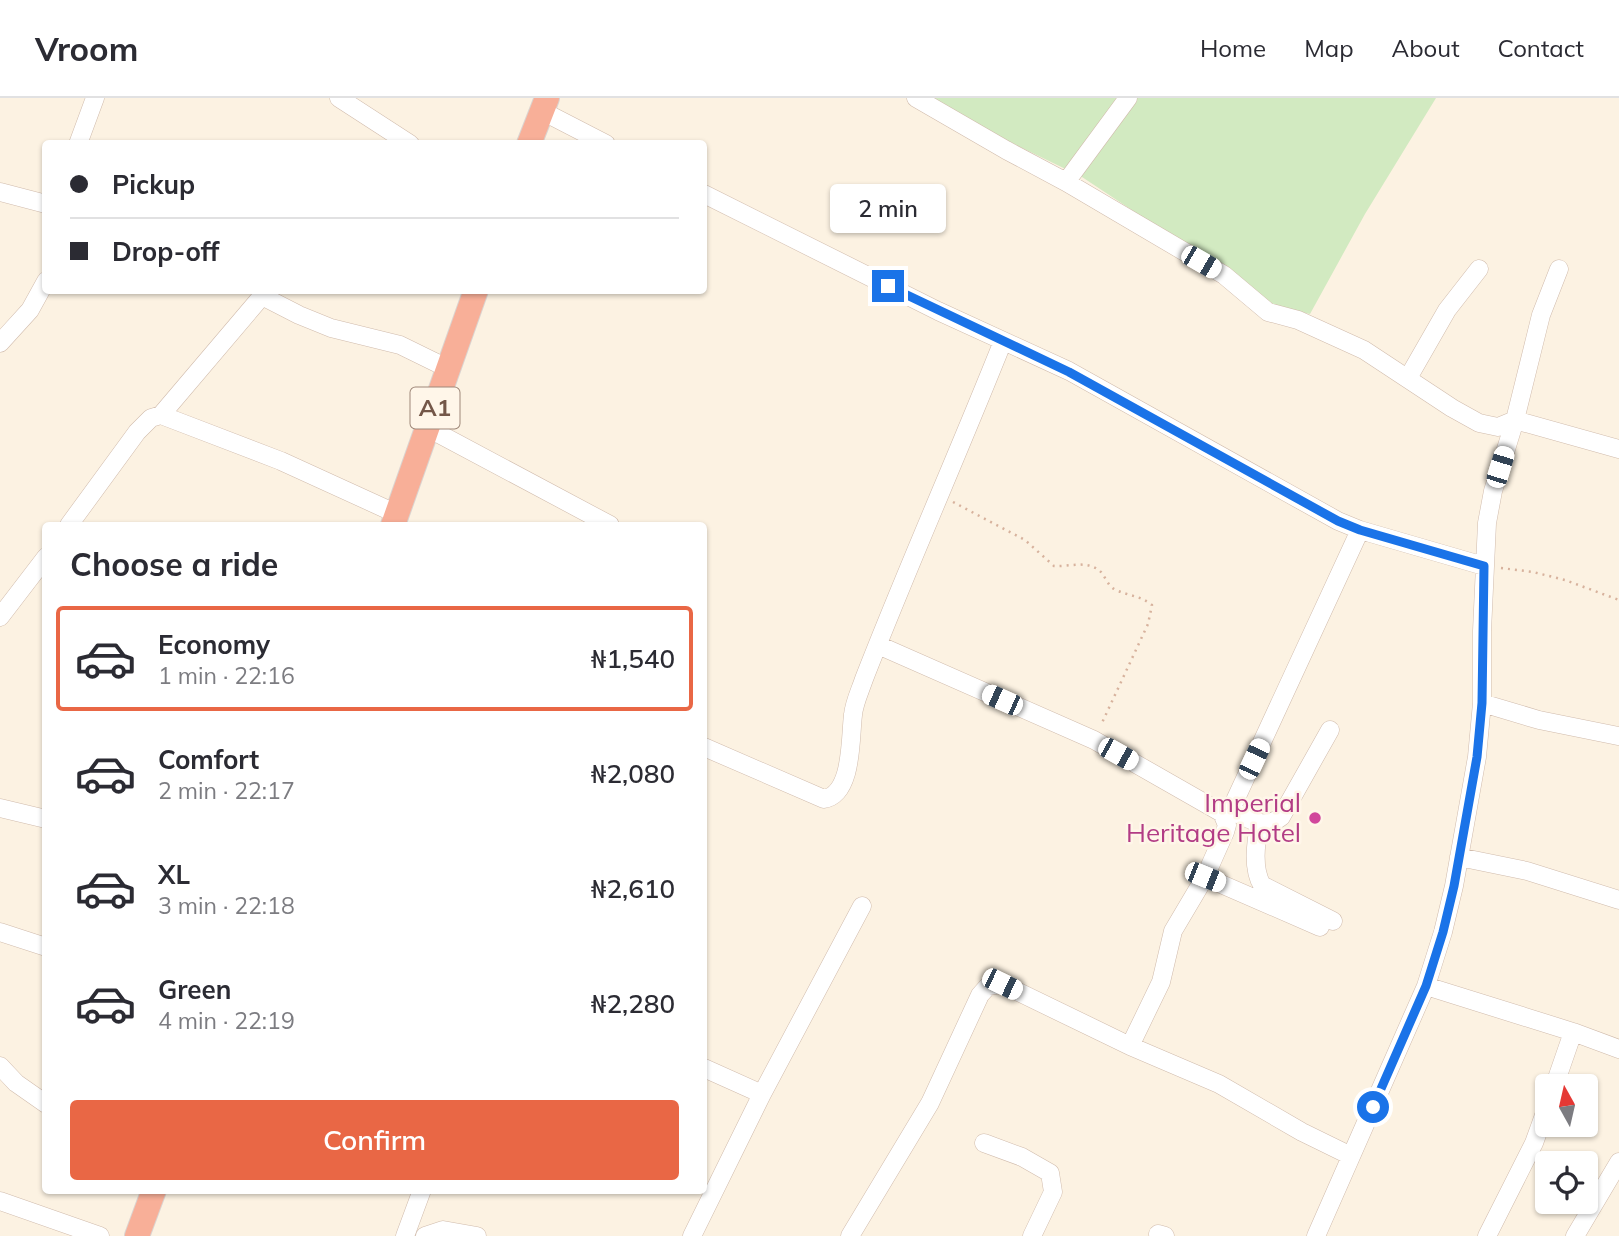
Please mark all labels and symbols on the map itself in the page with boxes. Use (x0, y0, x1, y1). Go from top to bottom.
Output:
callout: 2 min (830, 184, 946, 234)
car (1178, 242, 1225, 282)
route end (872, 270, 904, 302)
road number: A1 (410, 388, 460, 428)
car (1484, 444, 1517, 490)
car (979, 682, 1026, 718)
car (1095, 735, 1142, 773)
car (1236, 736, 1273, 782)
place label: Imperial Heritage Hotel (1126, 786, 1301, 849)
marker: Imperial Heritage Hotel (1307, 810, 1323, 826)
car (1182, 859, 1229, 895)
car (979, 965, 1026, 1003)
north arrow (1535, 1074, 1598, 1138)
route start (1357, 1091, 1389, 1123)

